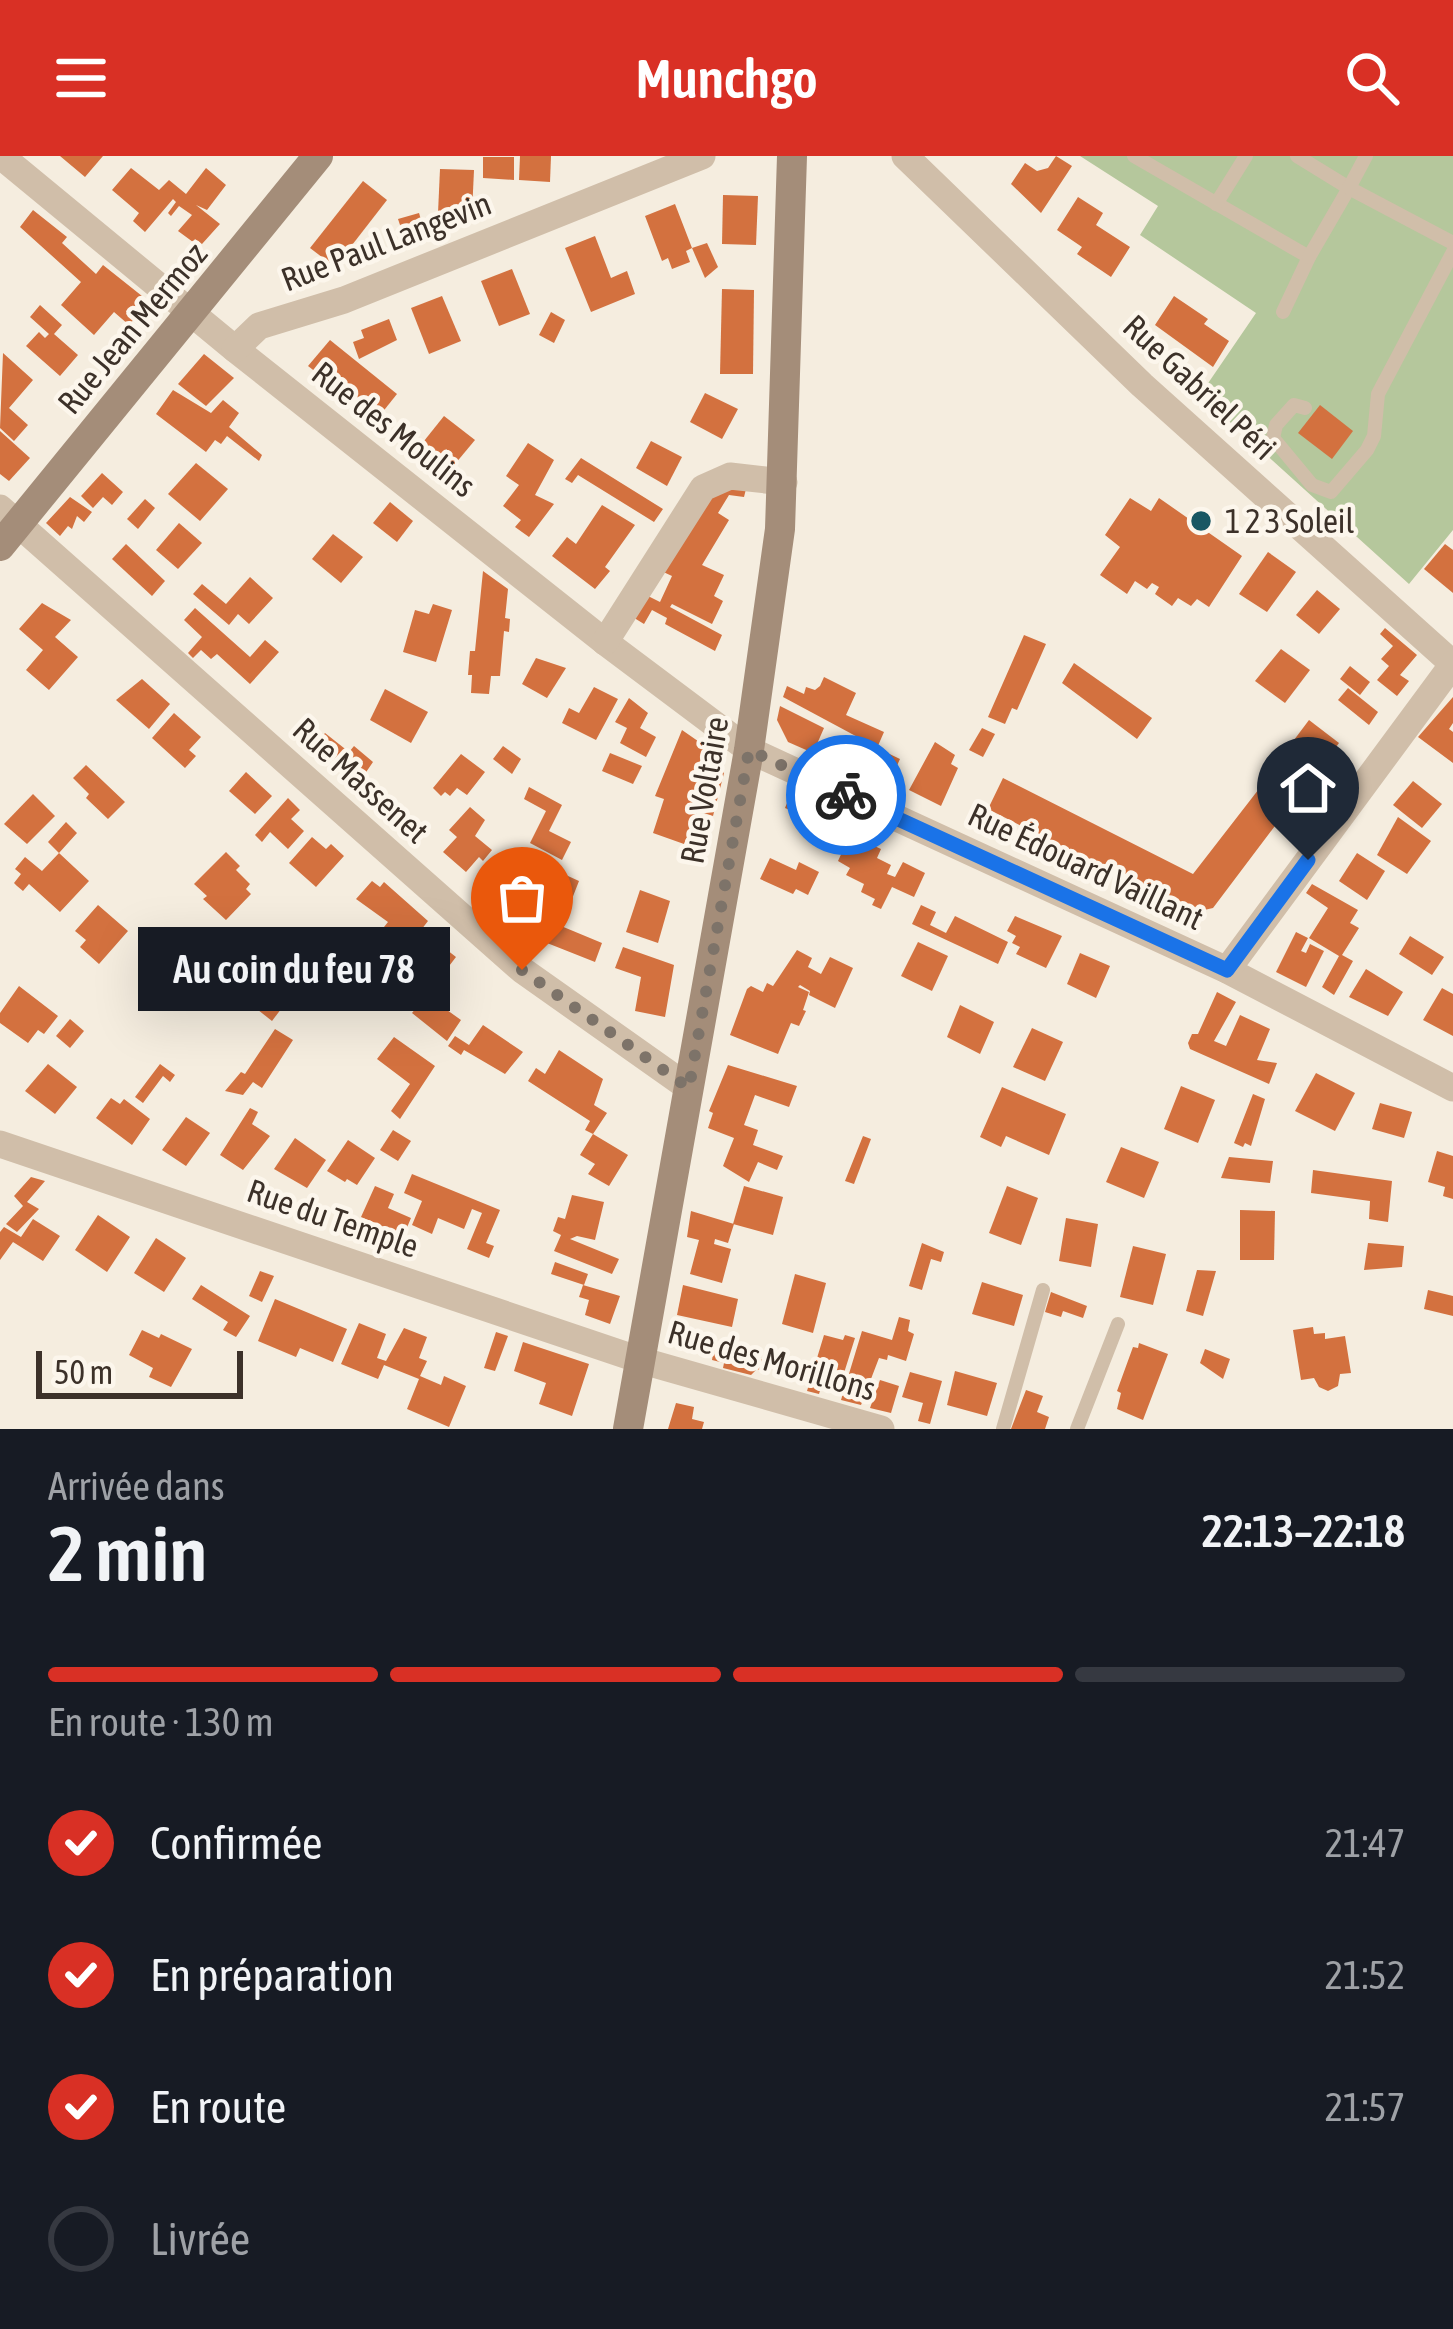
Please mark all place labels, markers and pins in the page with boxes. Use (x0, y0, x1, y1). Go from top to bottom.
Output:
place label: 1 2 3 Soleil (1225, 502, 1354, 540)
marker: 1 2 3 Soleil (1188, 508, 1214, 534)
pin (1257, 737, 1359, 860)
pin (471, 847, 573, 970)
callout: Au coin du feu 78 (138, 928, 450, 1012)

